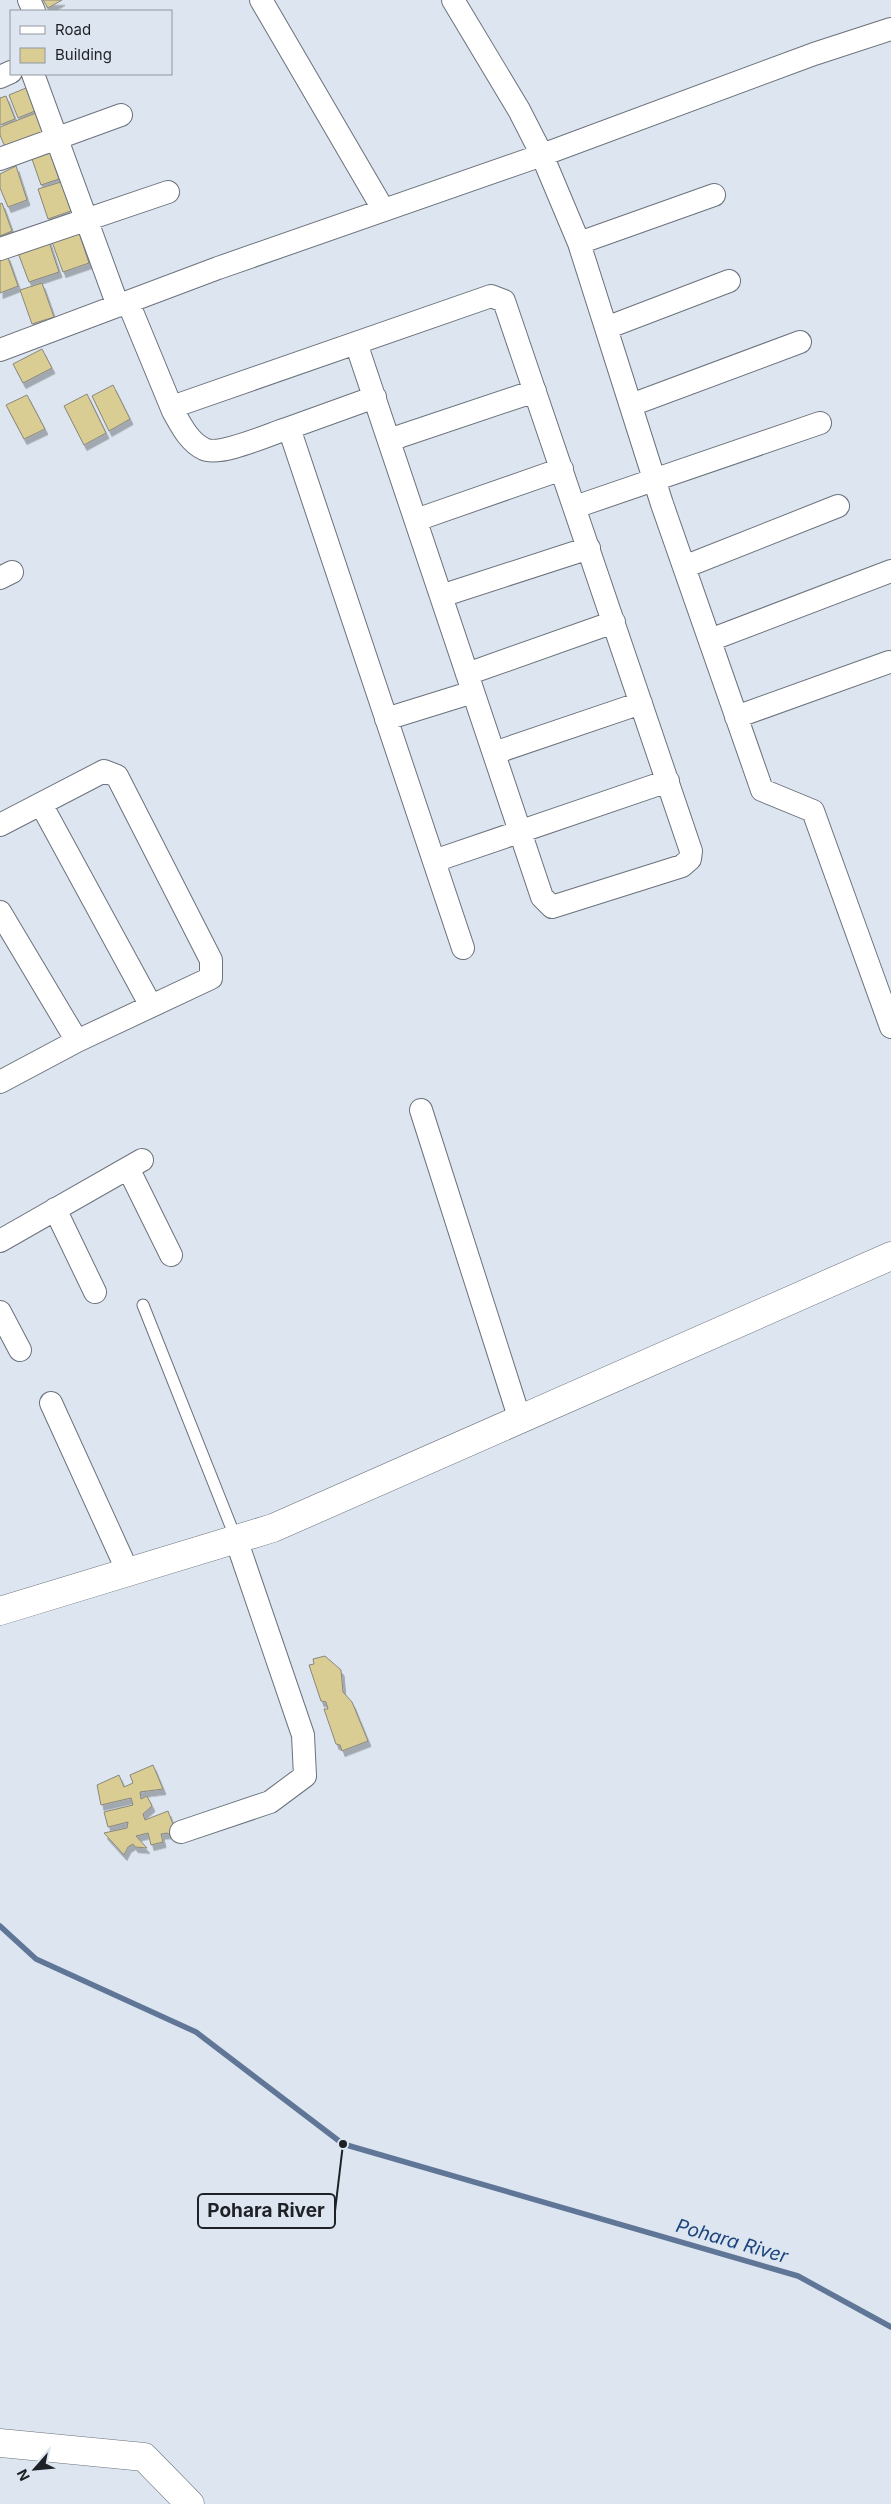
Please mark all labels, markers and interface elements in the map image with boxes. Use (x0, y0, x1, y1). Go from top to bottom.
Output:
legend (10, 10, 172, 75)
text: Road (55, 20, 91, 39)
text: Building (55, 45, 112, 64)
callout: Pohara River (198, 2194, 335, 2228)
text: Pohara River (207, 2199, 325, 2222)
water label: Pohara River (673, 2214, 791, 2268)
north arrow (10, 2444, 60, 2494)
text: N (13, 2467, 33, 2484)

